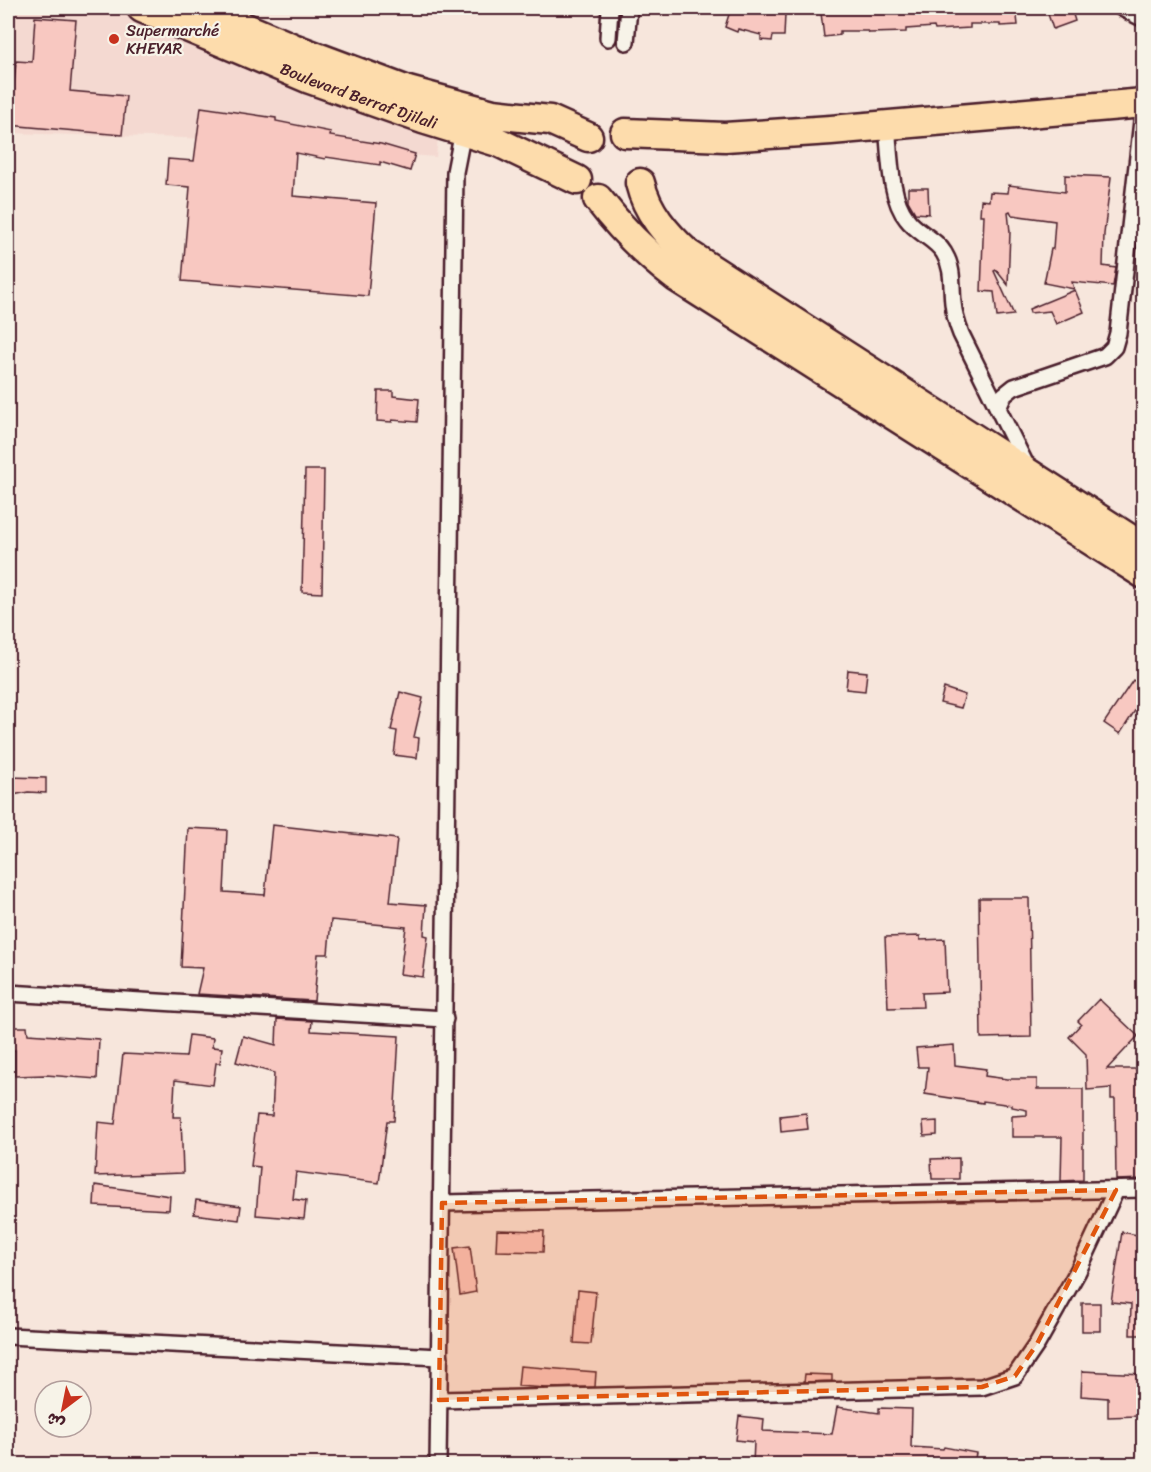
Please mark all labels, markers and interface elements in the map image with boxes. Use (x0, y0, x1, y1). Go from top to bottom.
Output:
place label: Supermarché KHEYAR (126, 16, 219, 63)
marker: Supermarché KHEYAR (107, 32, 121, 46)
street label: Boulevard Berraf Djilali (276, 54, 441, 138)
north arrow (33, 1379, 93, 1439)
text: ش (40, 1404, 70, 1438)

